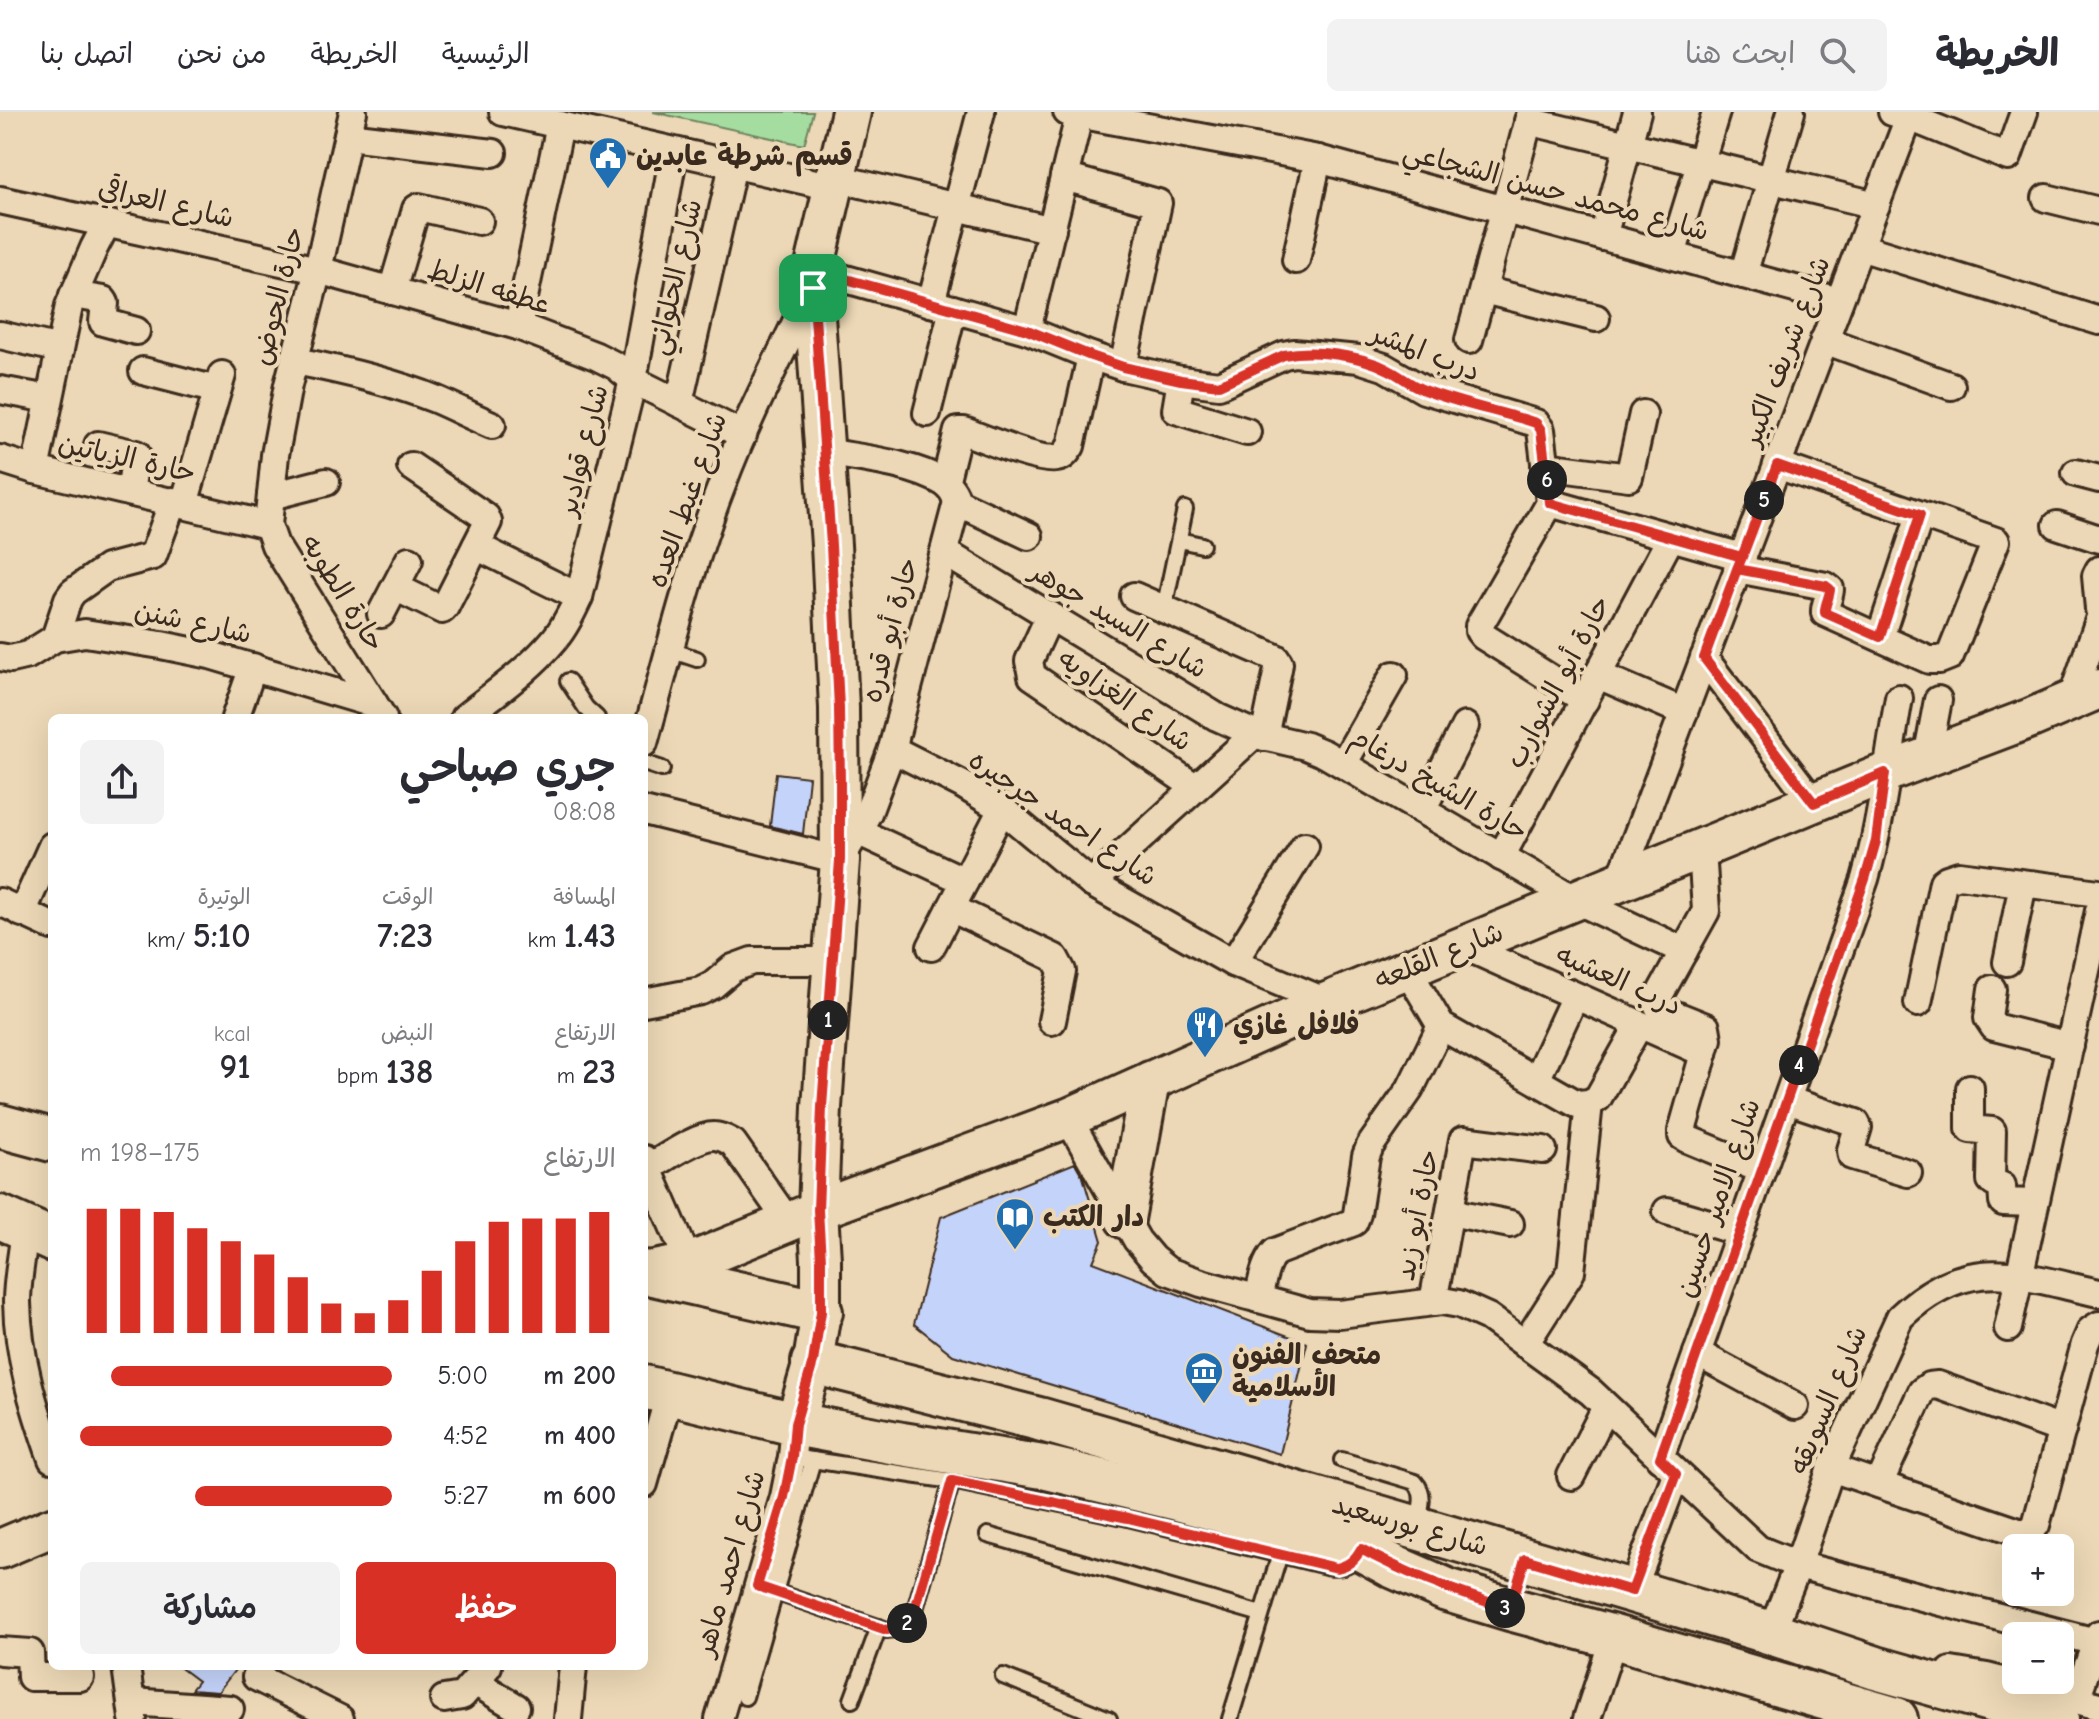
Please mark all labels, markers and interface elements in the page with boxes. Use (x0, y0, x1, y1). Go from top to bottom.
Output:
search box (1327, 19, 1887, 91)
text: الخريطة (1935, 32, 2059, 76)
icon: search (1815, 33, 1859, 77)
text: ابحث هنا (1685, 36, 1795, 71)
text: اتصل بنا (40, 38, 133, 70)
text: من نحن (177, 38, 266, 70)
text: الخريطة (310, 38, 398, 70)
text: الرئيسية (442, 38, 530, 70)
public building icon: قسم شرطة عابدين (587, 135, 629, 190)
street label: شارع محمد حسن الشجاعي (1398, 135, 1712, 255)
place label: قسم شرطة عابدين (636, 140, 853, 177)
street label: شارع العراقي (94, 170, 237, 238)
street label: شارع الحلواني (642, 196, 716, 360)
street label: حارة الحوض (245, 223, 312, 369)
street label: شارع شريف الكبير (1734, 252, 1840, 453)
street label: عطفه الزلط (424, 253, 554, 321)
pin (779, 254, 847, 322)
icon: arrive (791, 266, 835, 310)
street label: درب المشر (1363, 316, 1485, 389)
street label: شارع قوادير (551, 381, 618, 521)
street label: شارع غيط العده (641, 408, 736, 593)
street label: حارة الزياتين (55, 427, 199, 489)
pin: 6 (1527, 460, 1567, 500)
text: 6 (1541, 467, 1553, 493)
pin: 5 (1744, 480, 1784, 520)
text: 5 (1758, 487, 1770, 513)
street label: حارة الطوبه (294, 529, 391, 658)
street label: حارة أبو قدره (855, 554, 926, 706)
street label: شارع السيد جوهر (1022, 554, 1213, 688)
street label: حارة أبو الشوارب (1499, 590, 1618, 774)
street label: شارع شنن (131, 594, 254, 653)
street label: شارع الغزاويه (1050, 642, 1198, 760)
street label: حارة الشيخ درغام (1342, 720, 1533, 852)
button: share (80, 740, 164, 824)
text: جري صباحي (399, 741, 616, 792)
street label: شارع احمد جرجيره (961, 743, 1163, 895)
text: 08:08 (553, 797, 616, 827)
text: الوتيرة (198, 884, 251, 910)
text: الوقت (382, 884, 433, 910)
text: المسافة (553, 884, 616, 910)
text: 5:10 (193, 916, 251, 956)
text: 7:23 (377, 916, 433, 956)
text: 1.43 (564, 916, 616, 956)
street label: شارع القلعه (1370, 916, 1509, 999)
text: /km (147, 927, 193, 953)
text: km (528, 927, 564, 953)
street label: درب العشبه (1551, 938, 1687, 1023)
pin: 1 (808, 1000, 848, 1040)
restaurant icon: فلافل غازي (1184, 1004, 1226, 1059)
text: 1 (824, 1007, 832, 1033)
place label: فلافل غازي (1233, 1009, 1360, 1045)
text: النبض (381, 1020, 433, 1046)
text: الارتفاع (554, 1020, 616, 1046)
text: kcal (214, 1021, 251, 1047)
pin: 4 (1779, 1045, 1819, 1085)
text: 91 (220, 1047, 251, 1087)
text: 138 (386, 1052, 433, 1092)
text: 23 (582, 1052, 616, 1092)
text: 4 (1794, 1052, 1804, 1078)
text: bpm (337, 1063, 386, 1089)
text: m (557, 1063, 582, 1089)
street label: شارع الامير حسين (1669, 1094, 1770, 1303)
text: 175–198 m (80, 1138, 200, 1168)
text: الارتفاع (543, 1144, 616, 1174)
street label: حارة أبو زيد (1389, 1147, 1446, 1283)
library icon: دار الكتب (994, 1196, 1036, 1251)
place label: دار الكتب (1043, 1201, 1144, 1234)
street label: شارع السويقه (1782, 1321, 1876, 1480)
place label: متحف الفنون الأسلامية (1232, 1339, 1381, 1403)
museum icon: متحف الفنون الأسلامية (1183, 1350, 1225, 1405)
text: 5:00 (438, 1361, 488, 1391)
text: 200 m (543, 1361, 616, 1391)
text: 4:52 (443, 1421, 488, 1451)
text: 400 m (544, 1421, 616, 1451)
street label: شارع احمد ماهر (688, 1466, 775, 1662)
text: 5:27 (443, 1481, 488, 1511)
text: 600 m (543, 1481, 616, 1511)
street label: شارع بورسعيد (1328, 1487, 1492, 1565)
map controls (2002, 1534, 2074, 1694)
button: + (2002, 1534, 2074, 1606)
button: مشاركة (80, 1562, 340, 1654)
button: حفظ (356, 1562, 616, 1654)
pin: 3 (1485, 1588, 1525, 1628)
text: 3 (1500, 1595, 1510, 1621)
pin: 2 (887, 1603, 927, 1643)
text: 2 (902, 1610, 912, 1636)
button: − (2002, 1622, 2074, 1694)

